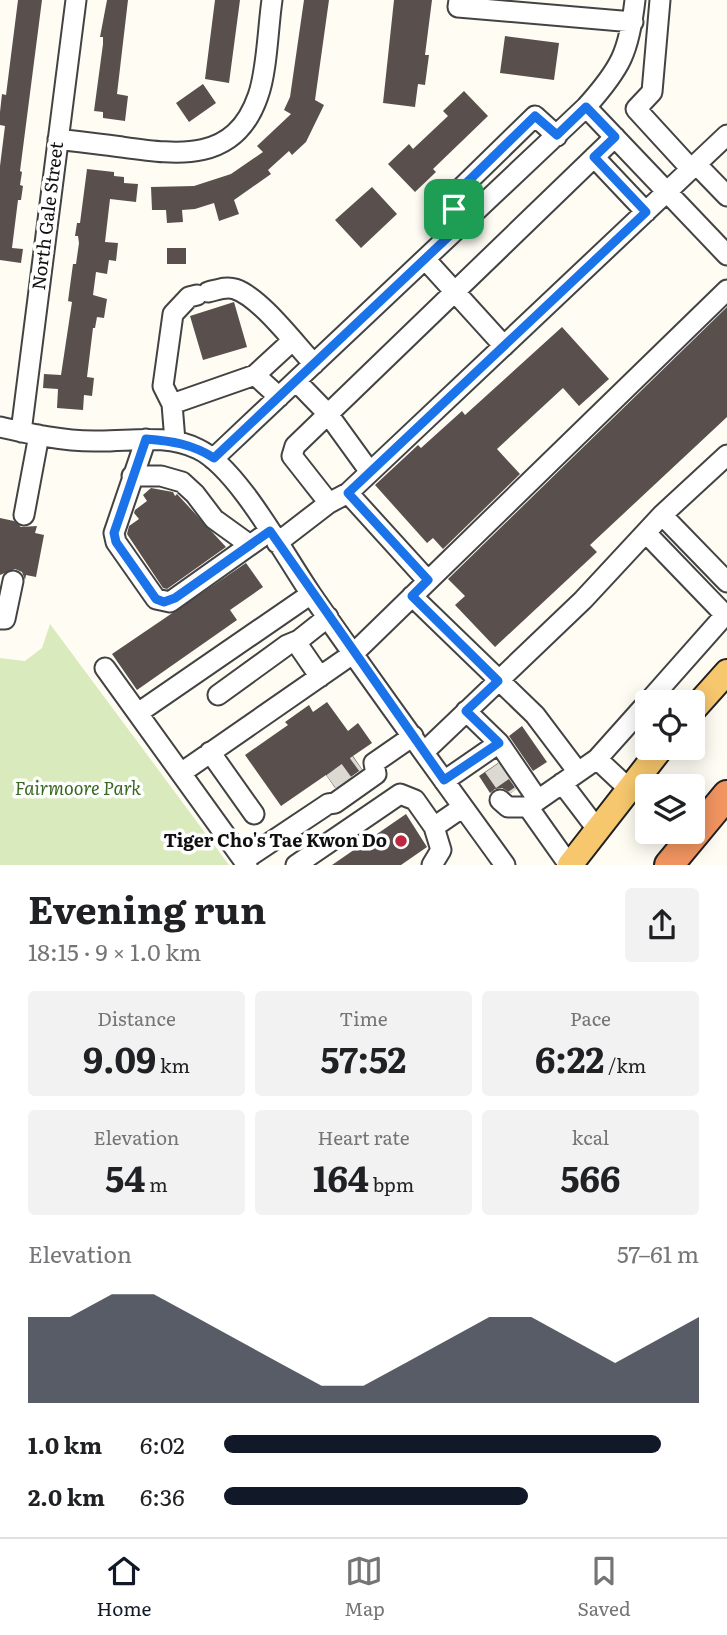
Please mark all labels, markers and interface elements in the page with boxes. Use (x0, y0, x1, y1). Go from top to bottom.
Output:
street label: North Gale Street (24, 139, 69, 292)
pin (424, 179, 484, 239)
icon: arrive (435, 190, 473, 228)
map controls (635, 690, 705, 844)
button: locate (635, 690, 705, 760)
park label: Fairmoore Park (15, 774, 141, 801)
button: layers (635, 774, 705, 844)
place label: Tiger Cho's Tae Kwon Do (163, 826, 387, 853)
marker: Tiger Cho's Tae Kwon Do (393, 833, 409, 849)
text: Evening run (28, 879, 266, 936)
button: share (625, 888, 699, 962)
text: 18:15 · 9 × 1.0 km (28, 934, 201, 968)
text: Distance (97, 1004, 176, 1032)
text: Time (339, 1004, 388, 1032)
text: Pace (570, 1004, 611, 1032)
text: 9.09 (83, 1032, 156, 1084)
text: 57:52 (321, 1032, 406, 1084)
text: 6:22 (535, 1032, 604, 1084)
text: km (156, 1051, 190, 1079)
text: /km (604, 1051, 646, 1079)
text: Elevation (94, 1123, 179, 1151)
text: Heart rate (317, 1123, 410, 1151)
text: kcal (572, 1123, 609, 1151)
text: 54 (105, 1151, 145, 1203)
text: 164 (313, 1151, 369, 1203)
text: 566 (561, 1151, 620, 1203)
text: m (145, 1170, 168, 1198)
text: bpm (369, 1170, 414, 1198)
text: Elevation (28, 1236, 132, 1270)
text: 57–61 m (617, 1236, 699, 1270)
text: 1.0 km (28, 1427, 102, 1461)
text: 6:02 (140, 1427, 185, 1461)
text: 2.0 km (28, 1479, 105, 1513)
text: 6:36 (140, 1479, 185, 1513)
tab: Home (96, 1552, 151, 1622)
tab: Map (344, 1552, 385, 1622)
tab: Saved (578, 1552, 631, 1622)

